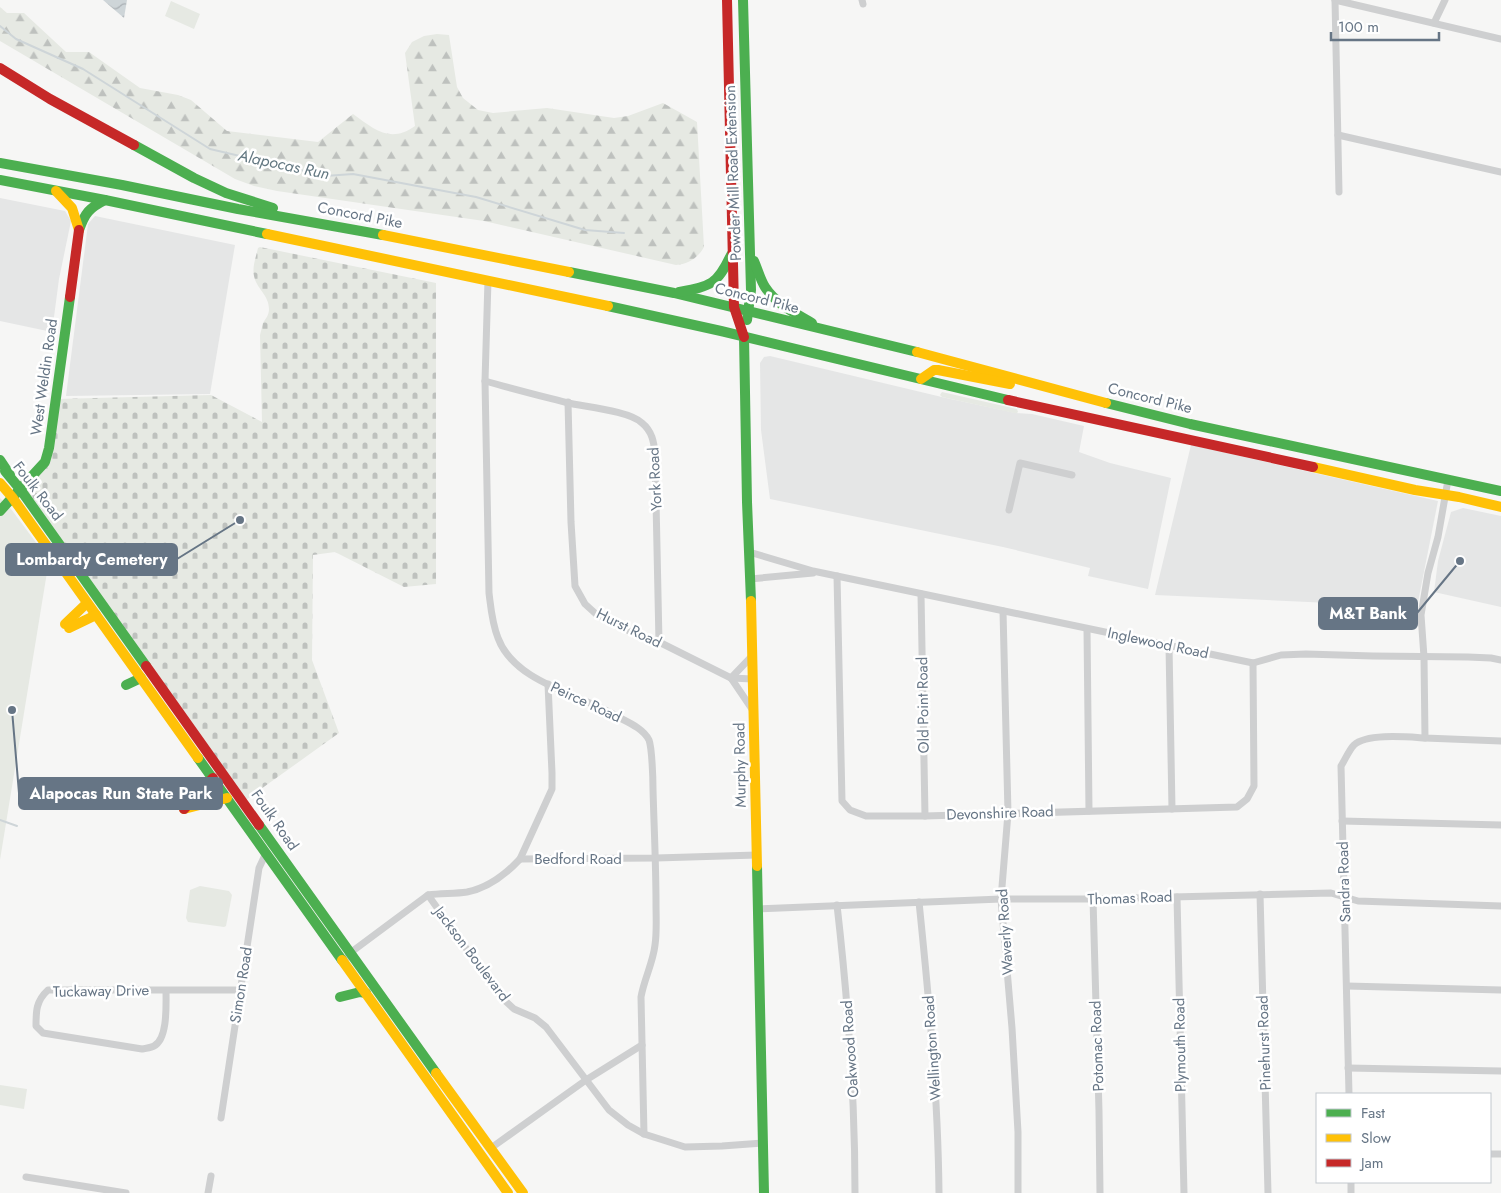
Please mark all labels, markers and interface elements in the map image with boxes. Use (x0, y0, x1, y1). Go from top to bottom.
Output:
scale bar (1331, 10, 1438, 42)
text: 100 m (1338, 16, 1379, 38)
street label: Powder Mill Road Extension (719, 85, 747, 261)
water label: Alapocas Run (235, 143, 331, 185)
street label: Concord Pike (316, 196, 405, 234)
street label: Concord Pike (713, 277, 802, 319)
street label: West Weldin Road (25, 317, 63, 437)
street label: Concord Pike (1106, 377, 1195, 419)
street label: York Road (642, 447, 668, 511)
street label: Foulk Road (8, 457, 68, 525)
callout: Lombardy Cemetery (6, 544, 177, 575)
text: Lombardy Cemetery (16, 548, 168, 571)
callout: M&T Bank (1319, 598, 1417, 629)
text: M&T Bank (1329, 602, 1408, 625)
street label: Hurst Road (593, 603, 665, 653)
street label: Inglewood Road (1105, 622, 1211, 664)
street label: Old Point Road (911, 657, 935, 753)
street label: Peirce Road (547, 676, 625, 728)
street label: Murphy Road (728, 722, 752, 808)
callout: Alapocas Run State Park (19, 778, 222, 809)
text: Alapocas Run State Park (29, 782, 213, 805)
street label: Foulk Road (246, 785, 304, 855)
street label: Devonshire Road (946, 800, 1054, 826)
street label: Sandra Road (1332, 841, 1356, 923)
street label: Bedford Road (534, 848, 622, 870)
street label: Thomas Road (1087, 886, 1173, 910)
street label: Waverly Road (991, 888, 1019, 976)
street label: Jackson Boulevard (428, 900, 515, 1006)
street label: Simon Road (224, 945, 258, 1025)
street label: Tuckaway Drive (53, 979, 150, 1003)
street label: Wellington Road (917, 995, 947, 1101)
street label: Pinehurst Road (1251, 995, 1277, 1091)
street label: Plymouth Road (1168, 998, 1192, 1092)
street label: Oakwood Road (836, 1000, 864, 1098)
street label: Potomac Road (1084, 1000, 1110, 1092)
legend (1316, 1093, 1491, 1183)
text: Fast (1361, 1102, 1385, 1124)
text: Slow (1361, 1127, 1392, 1149)
text: Jam (1359, 1152, 1384, 1174)

